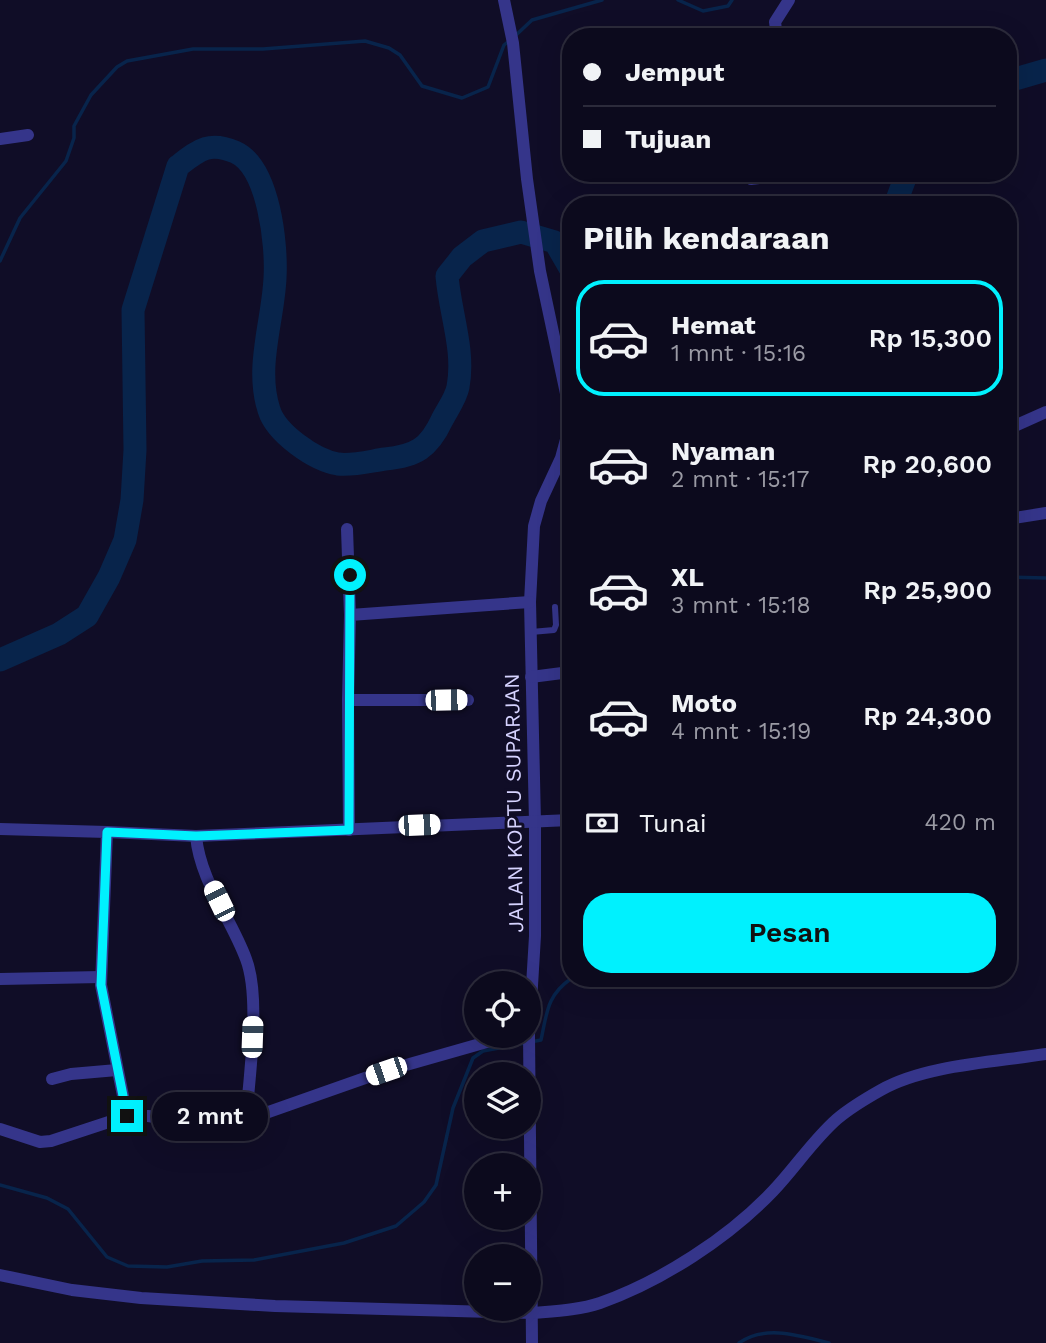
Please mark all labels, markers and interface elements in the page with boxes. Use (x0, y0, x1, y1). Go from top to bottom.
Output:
text: Jemput (625, 57, 724, 87)
text: Tujuan (625, 124, 711, 154)
text: Pilih kendaraan (583, 219, 830, 257)
icon: car (587, 307, 650, 370)
text: Hemat (671, 310, 756, 340)
text: Rp 15,300 (869, 323, 992, 353)
text: 1 mnt · 15:16 (671, 340, 806, 367)
icon: car (587, 433, 650, 496)
text: Nyaman (671, 436, 775, 466)
text: Rp 20,600 (863, 449, 992, 479)
text: 2 mnt · 15:17 (671, 466, 809, 493)
route start (334, 559, 366, 591)
icon: car (587, 559, 650, 622)
text: XL (671, 562, 704, 592)
text: Rp 25,900 (863, 575, 992, 605)
text: 3 mnt · 15:18 (671, 592, 811, 619)
street label: JALAN KOPTU SUPARJAN (499, 673, 528, 933)
icon: car (587, 685, 650, 748)
text: Moto (671, 688, 737, 718)
car (425, 689, 468, 711)
text: Rp 24,300 (863, 701, 992, 731)
text: 4 mnt · 15:19 (671, 718, 811, 745)
icon: cash (583, 804, 621, 842)
text: Tunai (639, 808, 707, 838)
text: 420 m (924, 809, 996, 836)
car (398, 814, 441, 836)
car (201, 878, 238, 924)
button: Pesan (583, 893, 996, 973)
map controls (464, 971, 541, 1321)
button: locate (464, 971, 541, 1048)
car (241, 1016, 264, 1058)
car (363, 1054, 410, 1088)
button: layers (464, 1062, 541, 1139)
callout: 2 mnt (152, 1092, 267, 1140)
route end (111, 1100, 143, 1132)
text: 2 mnt (177, 1103, 243, 1130)
button: + (464, 1153, 541, 1230)
button: − (464, 1244, 541, 1321)

